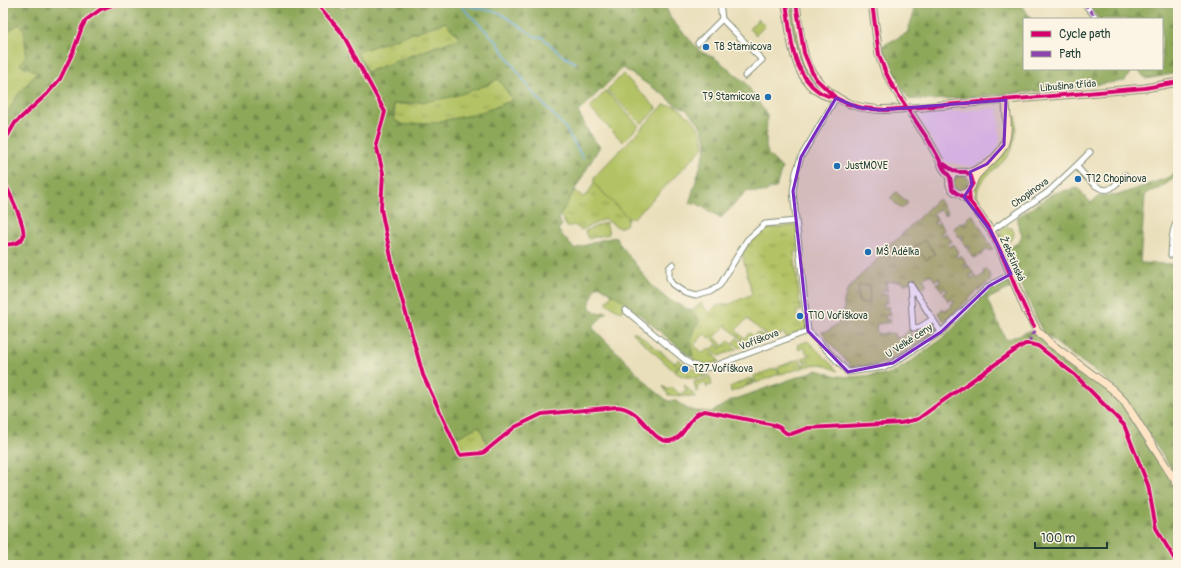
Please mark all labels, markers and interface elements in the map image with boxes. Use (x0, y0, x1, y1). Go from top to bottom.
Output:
legend (1023, 18, 1163, 70)
text: Cycle path (1059, 27, 1111, 42)
place label: T8 Stamicova (714, 41, 772, 53)
marker: T8 Stamicova (701, 42, 711, 52)
text: Path (1059, 47, 1081, 62)
street label: Libušina třída (1039, 78, 1097, 94)
place label: T9 Stamicova (702, 91, 760, 103)
marker: T9 Stamicova (763, 92, 773, 102)
place label: JustMOVE (845, 160, 888, 172)
marker: JustMOVE (832, 161, 842, 171)
place label: T12 Chopinova (1086, 173, 1147, 185)
marker: T12 Chopinova (1073, 174, 1083, 184)
street label: Chopinova (1009, 175, 1051, 211)
street label: Žebětínská (997, 234, 1028, 284)
place label: MŠ Adélka (876, 244, 920, 258)
marker: MŠ Adélka (863, 247, 873, 257)
place label: T10 Voříškova (808, 310, 868, 322)
marker: T10 Voříškova (795, 311, 805, 321)
street label: U Velké ceny (883, 321, 935, 361)
street label: Voříškova (738, 327, 781, 353)
place label: T27 Voříškova (693, 363, 753, 375)
marker: T27 Voříškova (680, 364, 690, 374)
scale bar (1035, 524, 1107, 550)
text: 100 m (1041, 531, 1076, 546)

